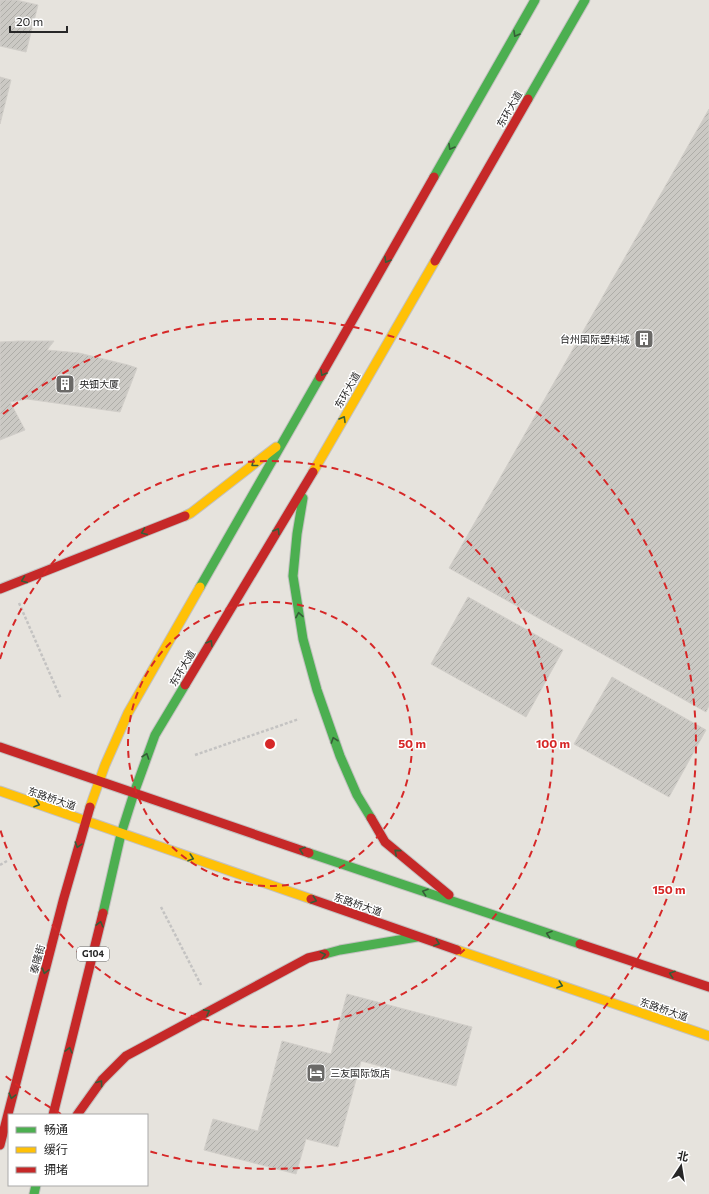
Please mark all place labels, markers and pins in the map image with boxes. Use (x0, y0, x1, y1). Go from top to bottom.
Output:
building icon: 台州国际塑料城 (633, 328, 655, 350)
place label: 台州国际塑料城 (560, 333, 630, 345)
building icon: 央钿大厦 (54, 373, 76, 395)
place label: 央钿大厦 (79, 378, 119, 390)
centre of rings (263, 737, 277, 751)
hotel icon: 三友国际饭店 (305, 1062, 327, 1084)
place label: 三友国际饭店 (330, 1067, 390, 1079)

